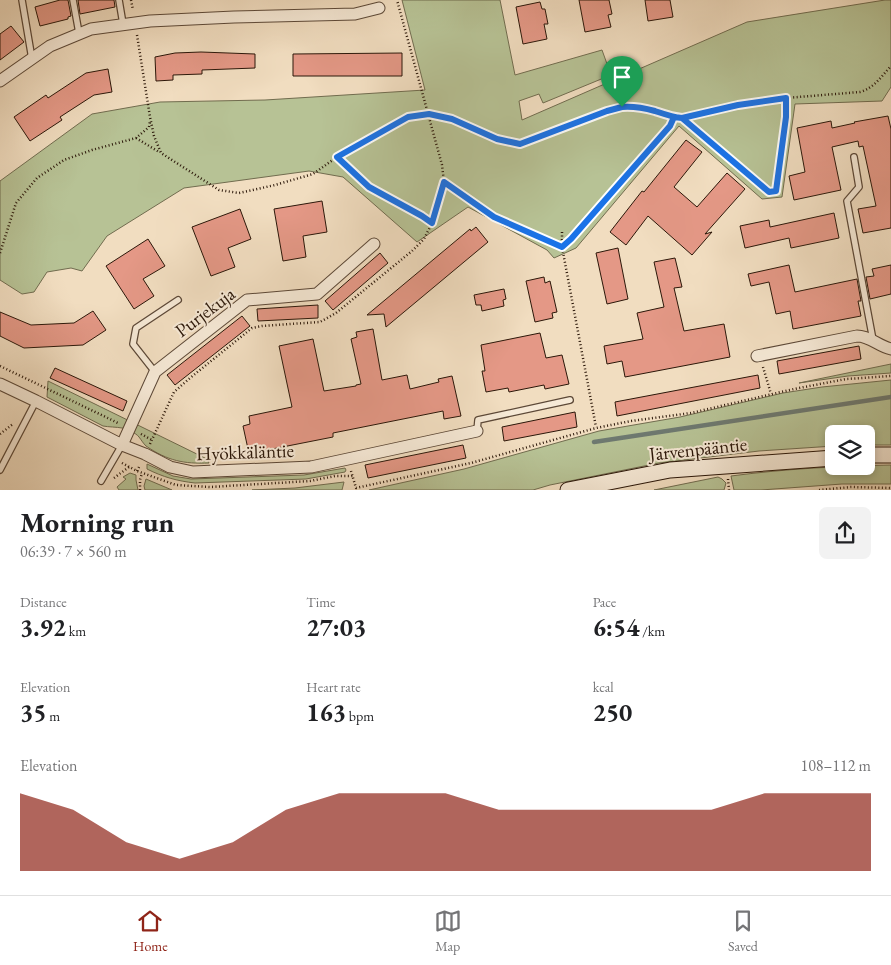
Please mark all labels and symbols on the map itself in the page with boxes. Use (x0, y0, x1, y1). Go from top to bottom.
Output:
pin (601, 56, 643, 107)
street label: Purjekuja (170, 281, 241, 343)
street label: Järvenpääntie (646, 431, 748, 467)
street label: Hyökkäläntie (196, 438, 294, 466)

